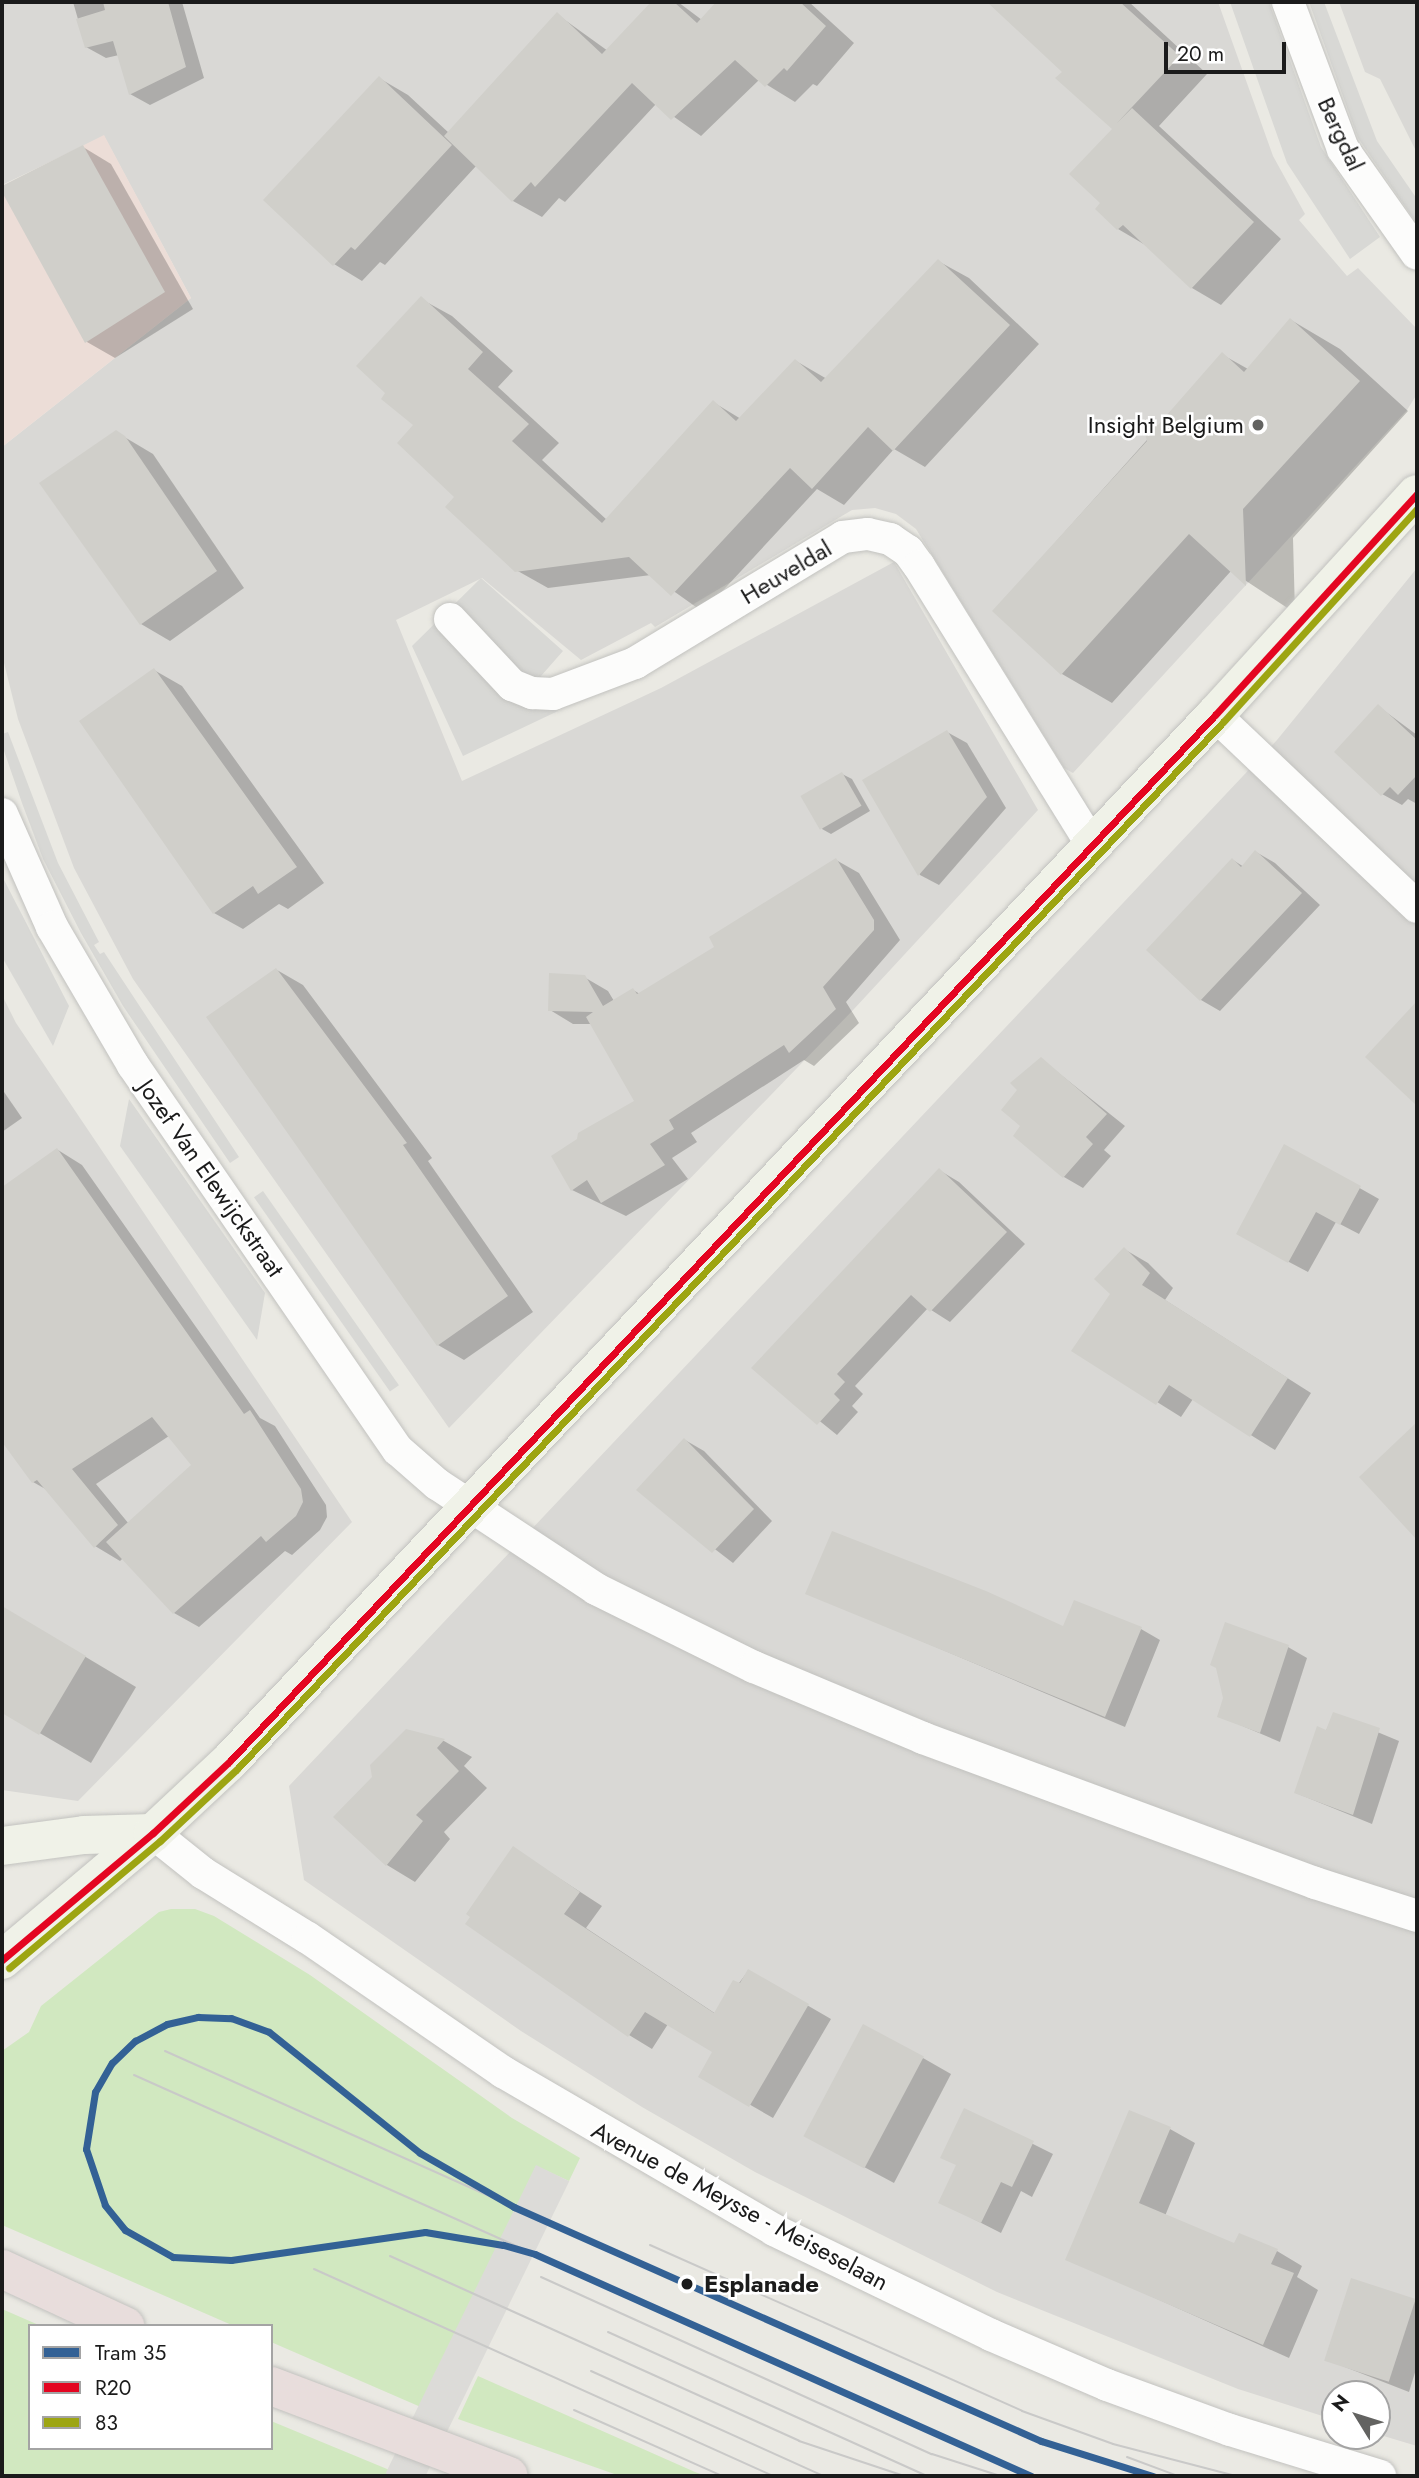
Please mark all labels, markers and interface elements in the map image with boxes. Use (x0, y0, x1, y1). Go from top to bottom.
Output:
scale bar (1167, 28, 1290, 72)
text: 20 m (1177, 39, 1224, 69)
street label: Bergdal (1311, 93, 1371, 175)
place label: Insight Belgium (1088, 411, 1244, 439)
marker: Insight Belgium (1250, 417, 1266, 433)
street label: Heuveldal (735, 534, 837, 610)
street label: Jozef Van Elewijckstraat (132, 1074, 290, 1282)
street label: Avenue de Meysse - Meiseselaan (587, 2115, 893, 2297)
place label: Esplanade (704, 2270, 819, 2298)
marker: Esplanade (676, 2273, 698, 2295)
legend (28, 2324, 273, 2450)
text: Tram 35 (95, 2338, 166, 2368)
text: R20 (95, 2373, 131, 2403)
north arrow (1321, 2380, 1391, 2450)
text: N (1325, 2389, 1356, 2417)
text: 83 (95, 2408, 118, 2438)

